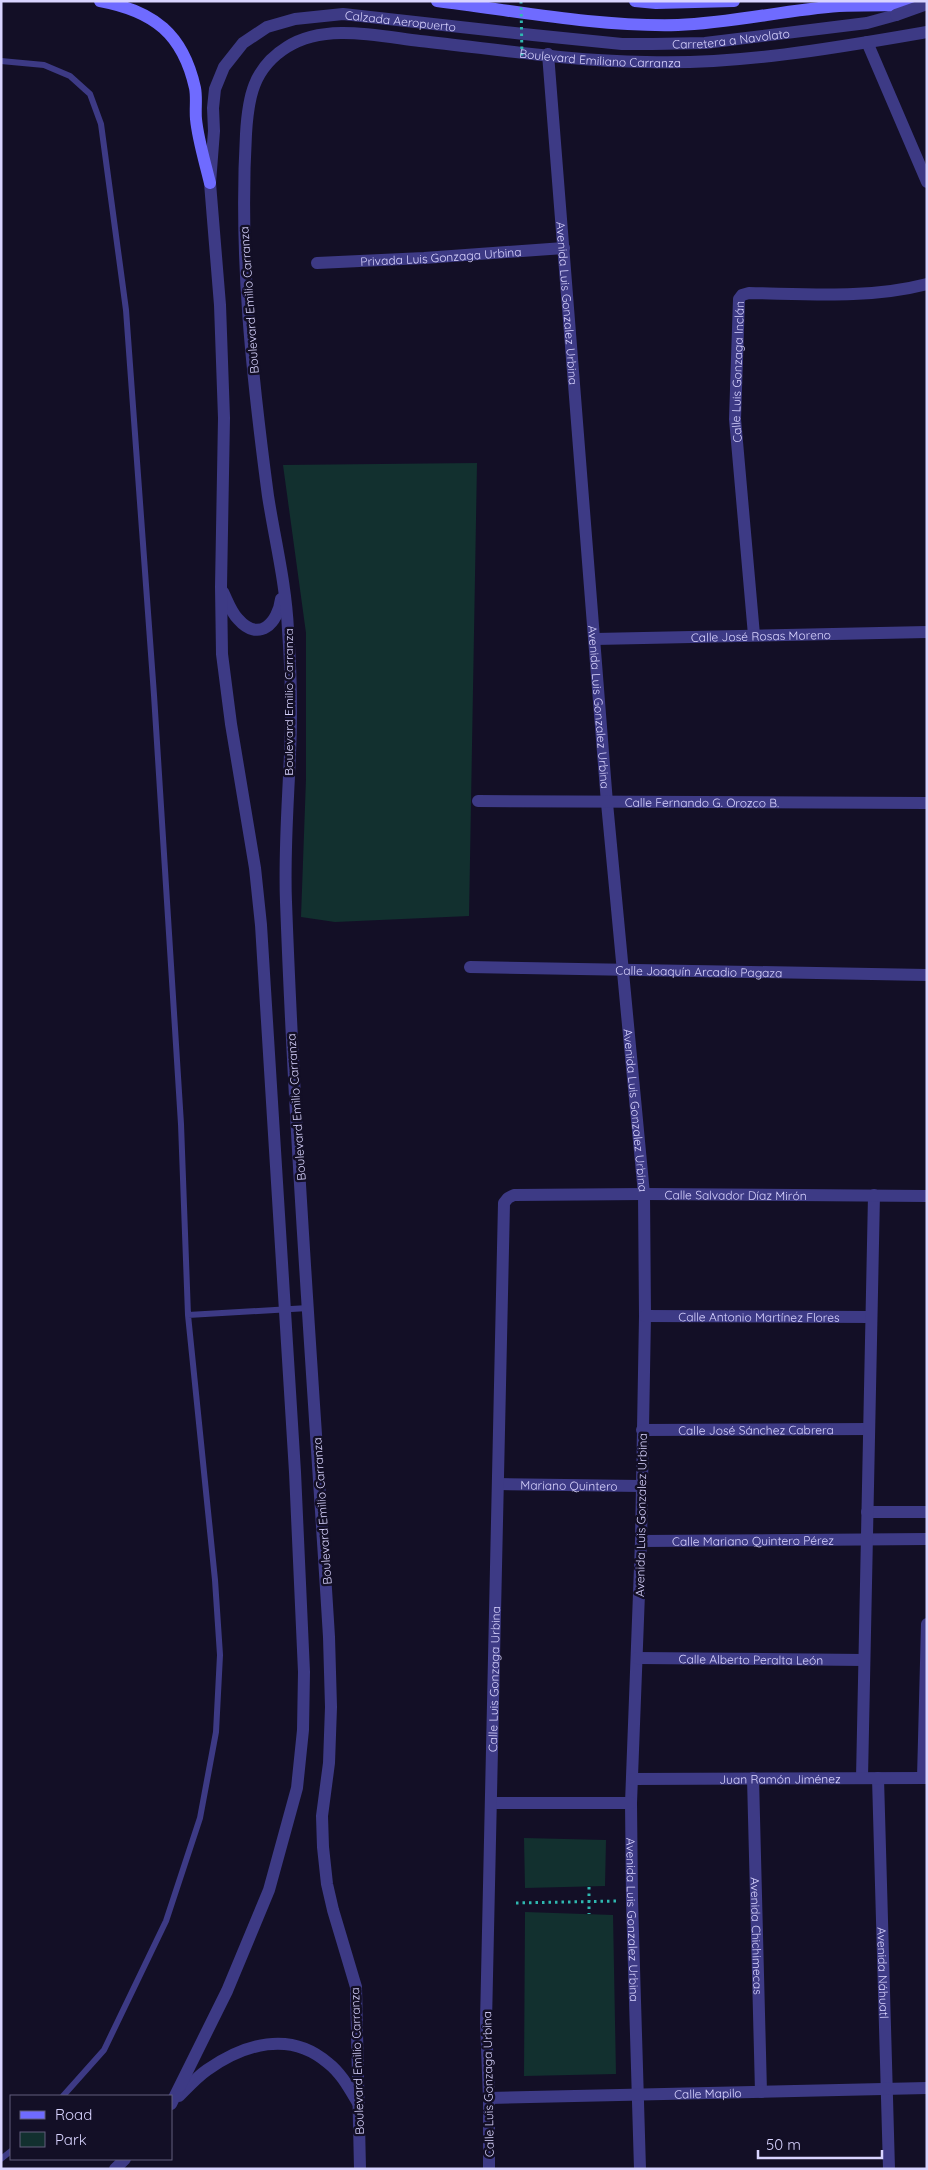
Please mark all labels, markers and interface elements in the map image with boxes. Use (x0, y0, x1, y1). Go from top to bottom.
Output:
street label: Calzada Aeropuerto (344, 7, 457, 34)
street label: Carretera a Navolato (672, 25, 791, 51)
street label: Boulevard Emiliano Carranza (519, 45, 681, 70)
street label: Avenida Luis Gonzalez Urbina (554, 221, 582, 386)
street label: Boulevard Emilio Carranza (236, 226, 262, 374)
street label: Privada Luis Gonzaga Urbina (360, 244, 522, 268)
street label: Calle Luis Gonzaga Inclán (727, 301, 746, 443)
street label: Avenida Luis Gonzalez Urbina (586, 625, 613, 789)
street label: Calle José Rosas Moreno (691, 627, 831, 644)
street label: Boulevard Emilio Carranza (281, 628, 296, 776)
street label: Calle Fernando G. Orozco B. (625, 794, 779, 810)
street label: Calle Joaquín Arcadio Pagaza (615, 962, 783, 980)
street label: Avenida Luis Gonzalez Urbina (621, 1028, 651, 1193)
street label: Boulevard Emilio Carranza (283, 1033, 309, 1181)
street label: Calle Salvador Díaz Mirón (665, 1187, 807, 1203)
street label: Calle Antonio Martínez Flores (678, 1309, 840, 1324)
street label: Calle José Sánchez Cabrera (678, 1422, 834, 1437)
street label: Avenida Luis Gonzalez Urbina (632, 1433, 650, 1597)
street label: Boulevard Emilio Carranza (309, 1437, 335, 1585)
street label: Mariano Quintero (520, 1477, 618, 1493)
street label: Calle Mariano Quintero Pérez (672, 1532, 834, 1548)
street label: Calle Luis Gonzaga Urbina (484, 1606, 503, 1752)
street label: Calle Alberto Peralta León (679, 1651, 823, 1667)
street label: Juan Ramón Jiménez (719, 1771, 841, 1786)
street label: Avenida Luis Gonzalez Urbina (624, 1838, 643, 2002)
street label: Avenida Chichimecas (748, 1877, 766, 1995)
street label: Avenida Náhuatl (875, 1927, 892, 2019)
street label: Boulevard Emilio Carranza (347, 1987, 367, 2135)
street label: Calle Luis Gonzaga Urbina (479, 2011, 497, 2157)
street label: Calle Mapilo (674, 2085, 742, 2101)
legend (10, 2095, 172, 2160)
text: Road (55, 2105, 92, 2124)
scale bar (758, 2128, 882, 2160)
text: Park (55, 2130, 87, 2149)
text: 50 m (766, 2135, 801, 2154)

